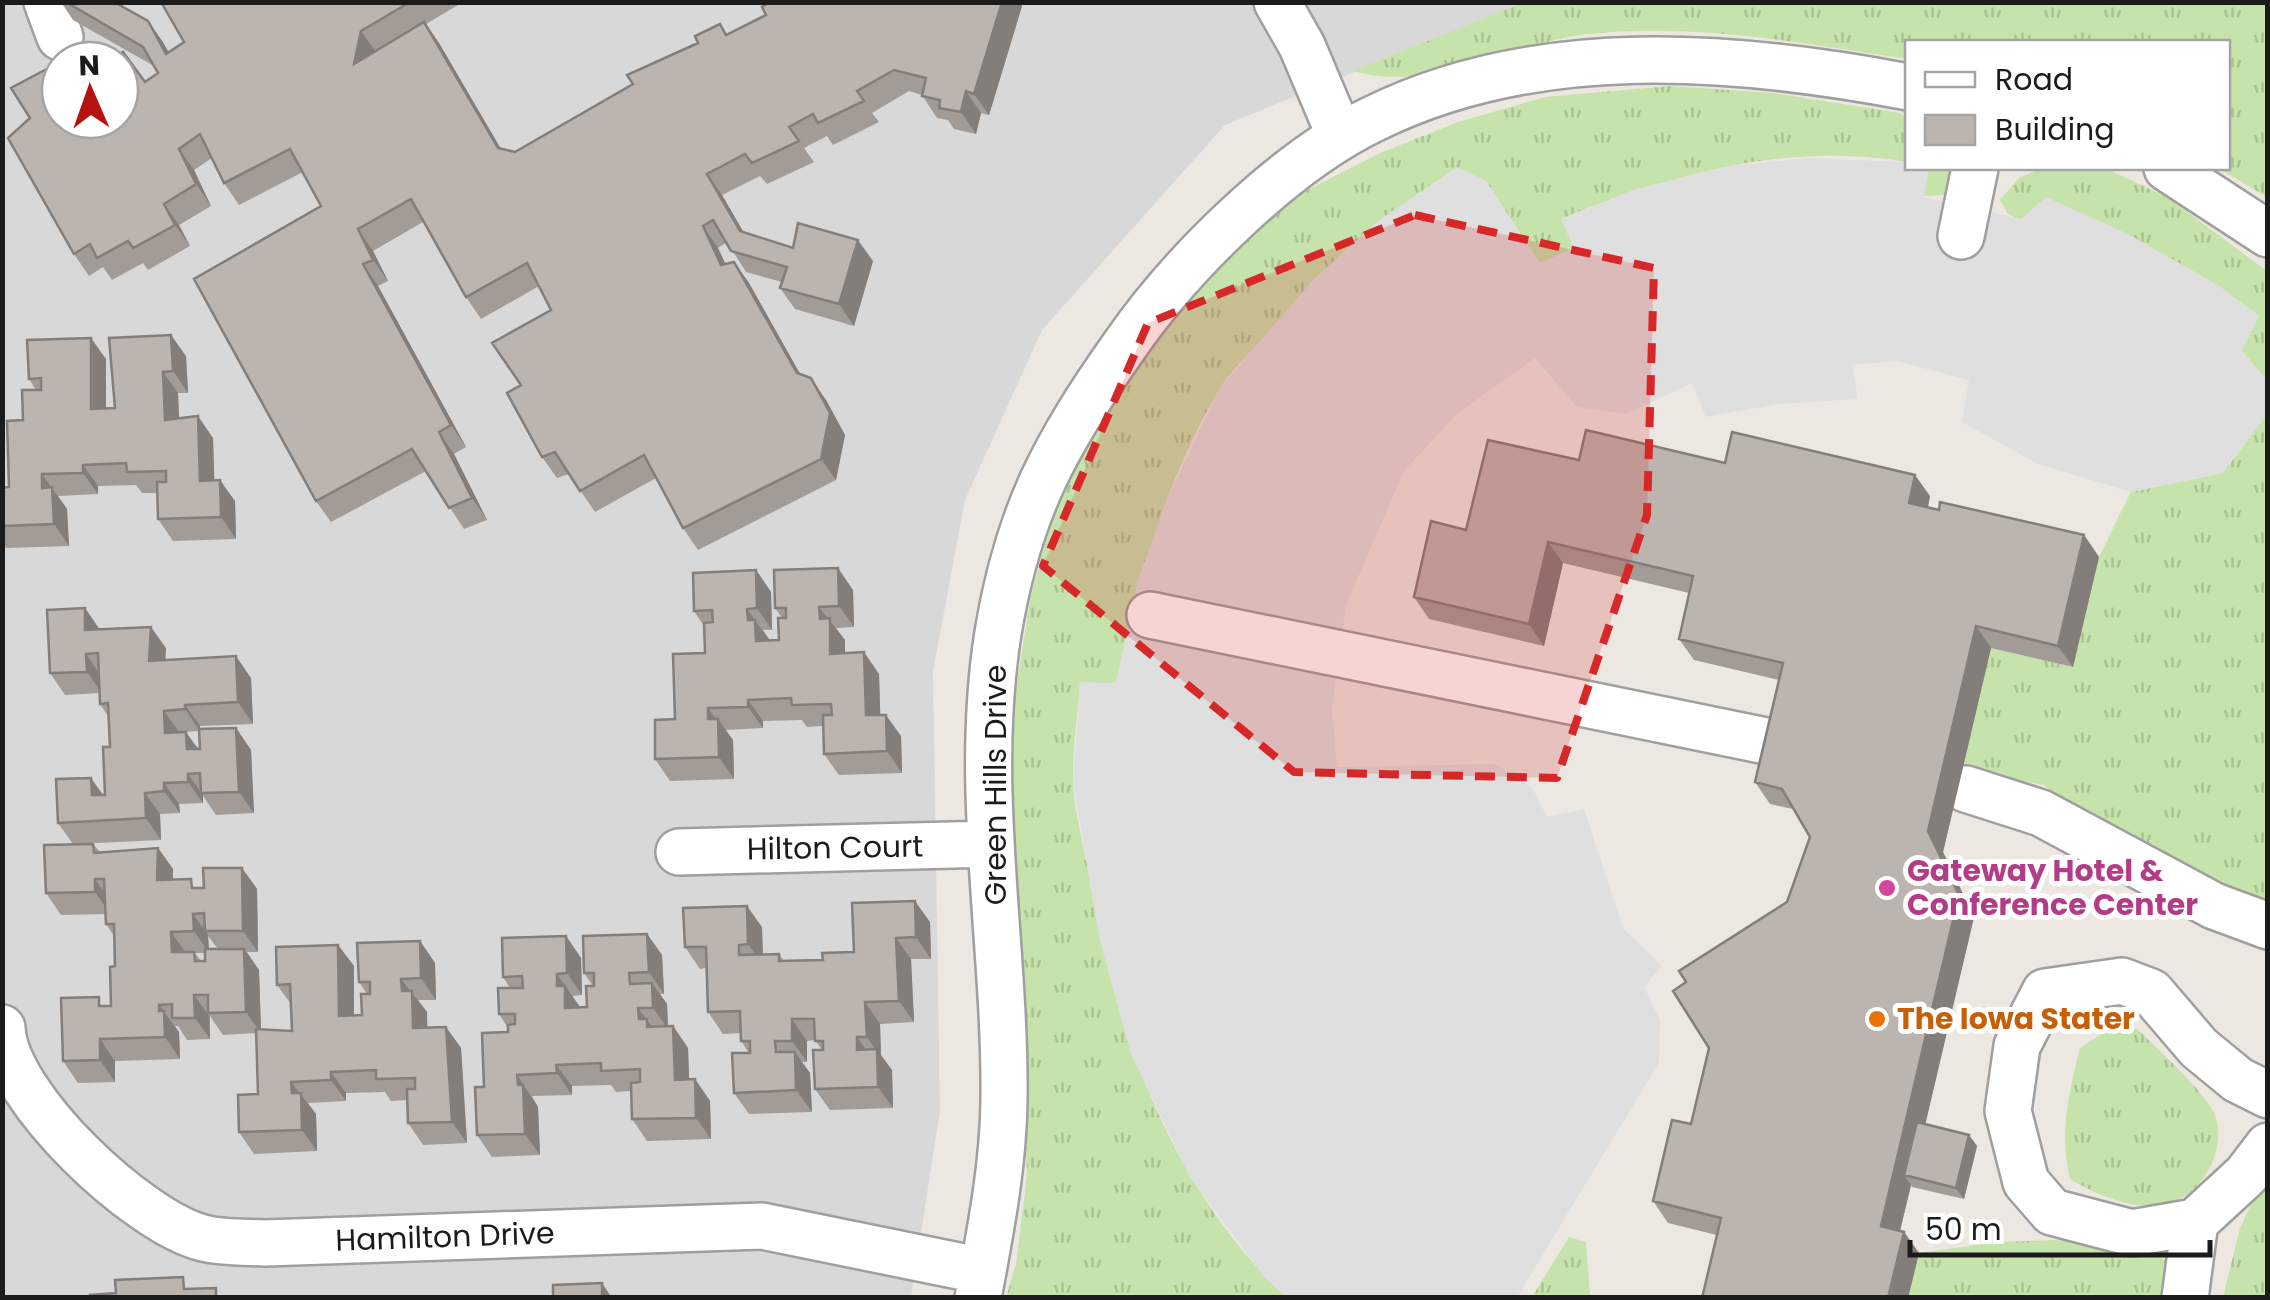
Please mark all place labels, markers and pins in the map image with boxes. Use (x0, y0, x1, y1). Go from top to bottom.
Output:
place label: Gateway Hotel & Conference Center (1907, 849, 2198, 926)
marker: Gateway Hotel & Conference Center (1876, 877, 1898, 899)
place label: The Iowa Stater (1897, 997, 2135, 1040)
marker: The Iowa Stater (1866, 1008, 1888, 1030)

